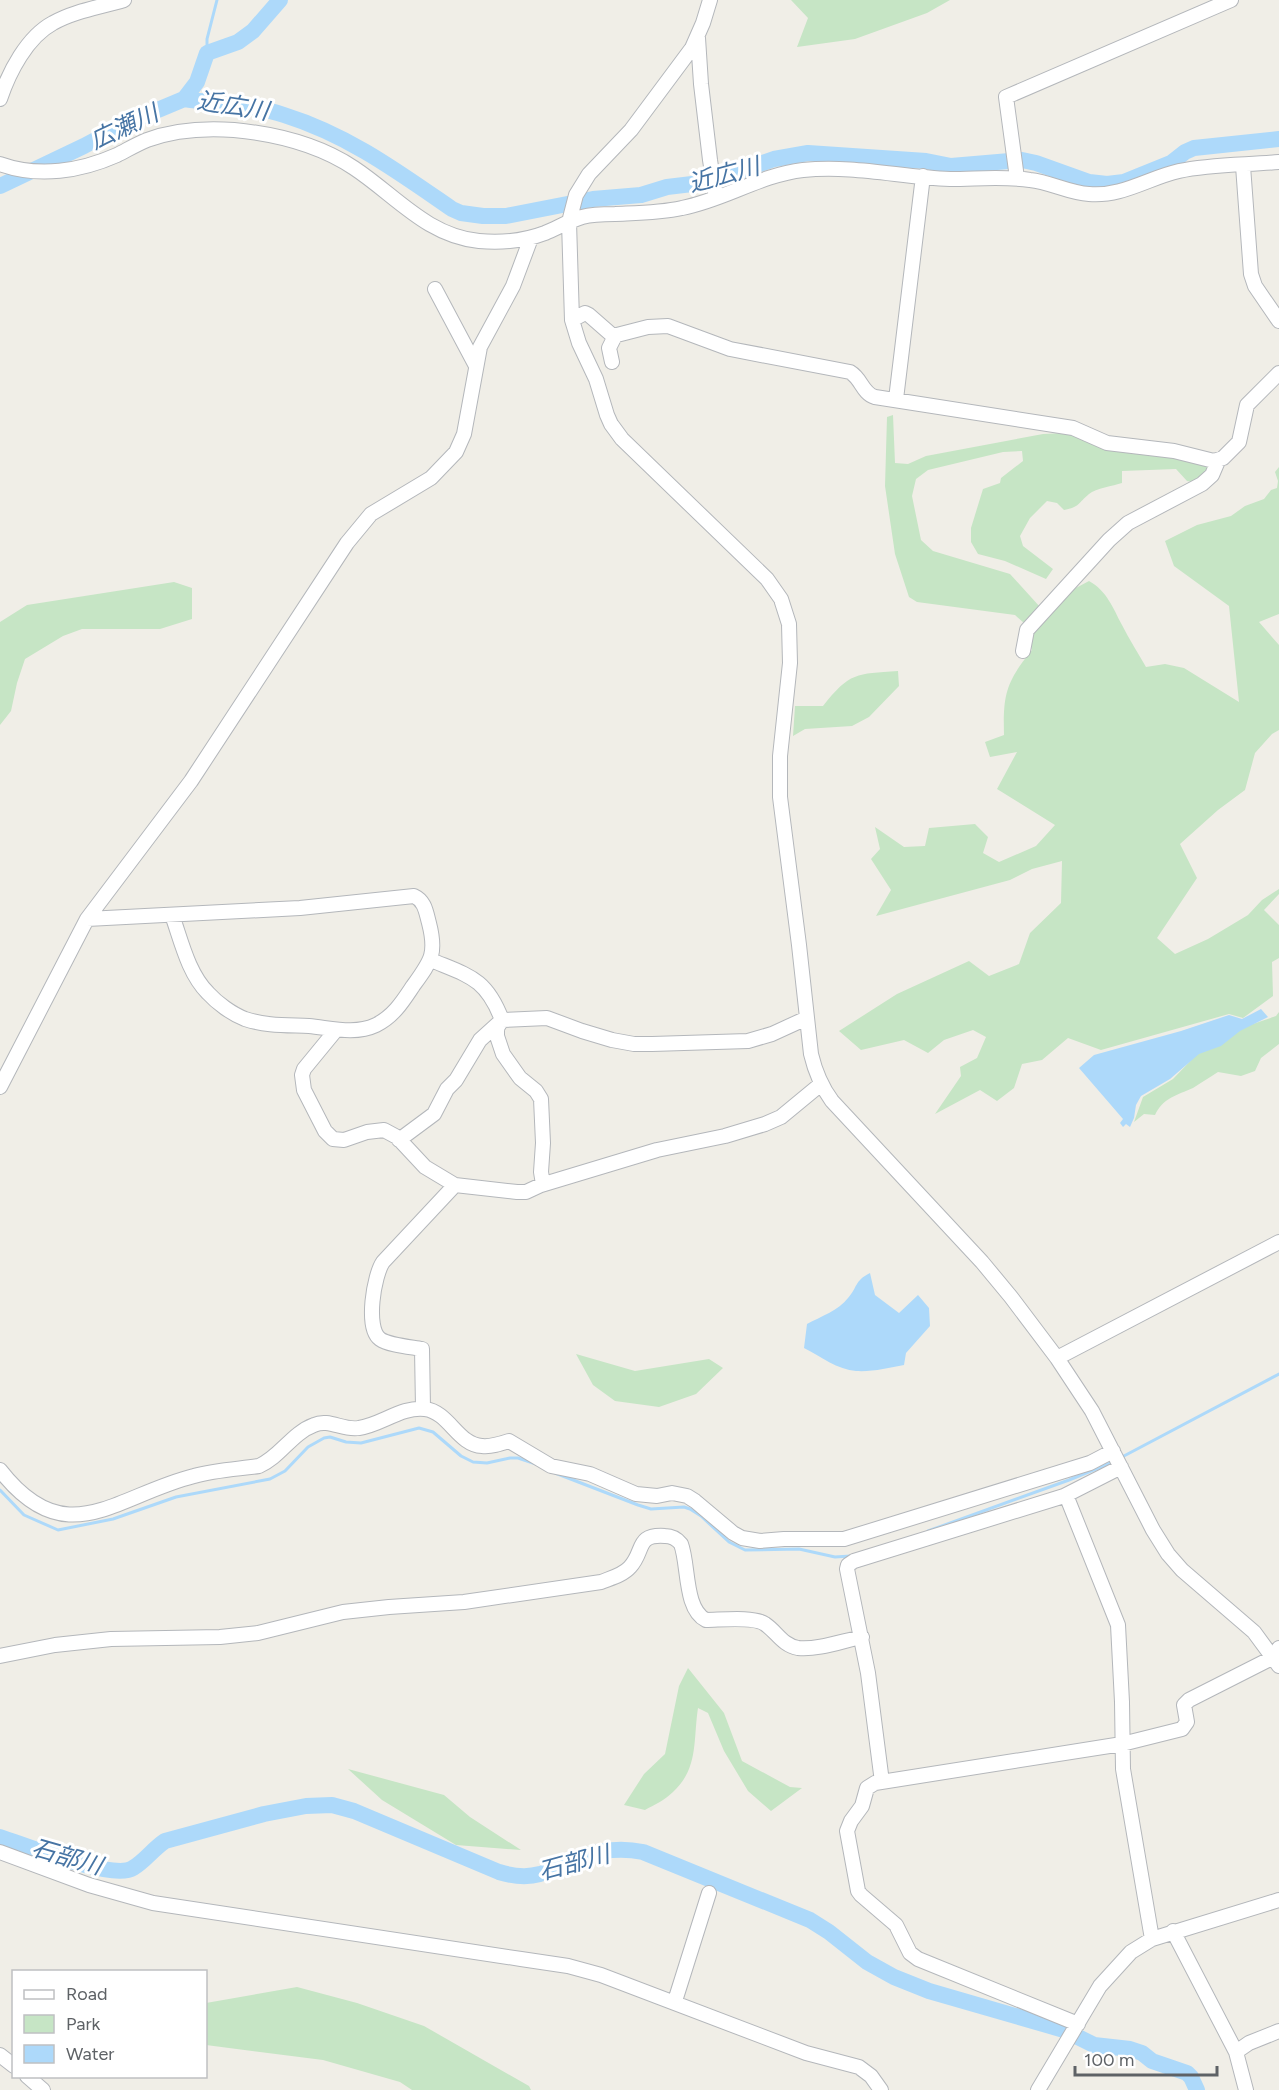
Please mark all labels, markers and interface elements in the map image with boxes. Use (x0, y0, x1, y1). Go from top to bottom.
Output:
water label: 近広川 (195, 86, 274, 126)
water label: 広瀬川 (85, 97, 165, 155)
water label: 近広川 (685, 150, 765, 198)
water label: 石部川 (29, 1833, 109, 1881)
water label: 石部川 (535, 1838, 615, 1886)
legend (12, 1970, 207, 2078)
text: Road (66, 1983, 107, 2005)
text: Park (66, 2013, 101, 2035)
scale bar (1075, 2039, 1218, 2077)
text: Water (66, 2043, 114, 2065)
text: 100 m (1084, 2049, 1134, 2071)

